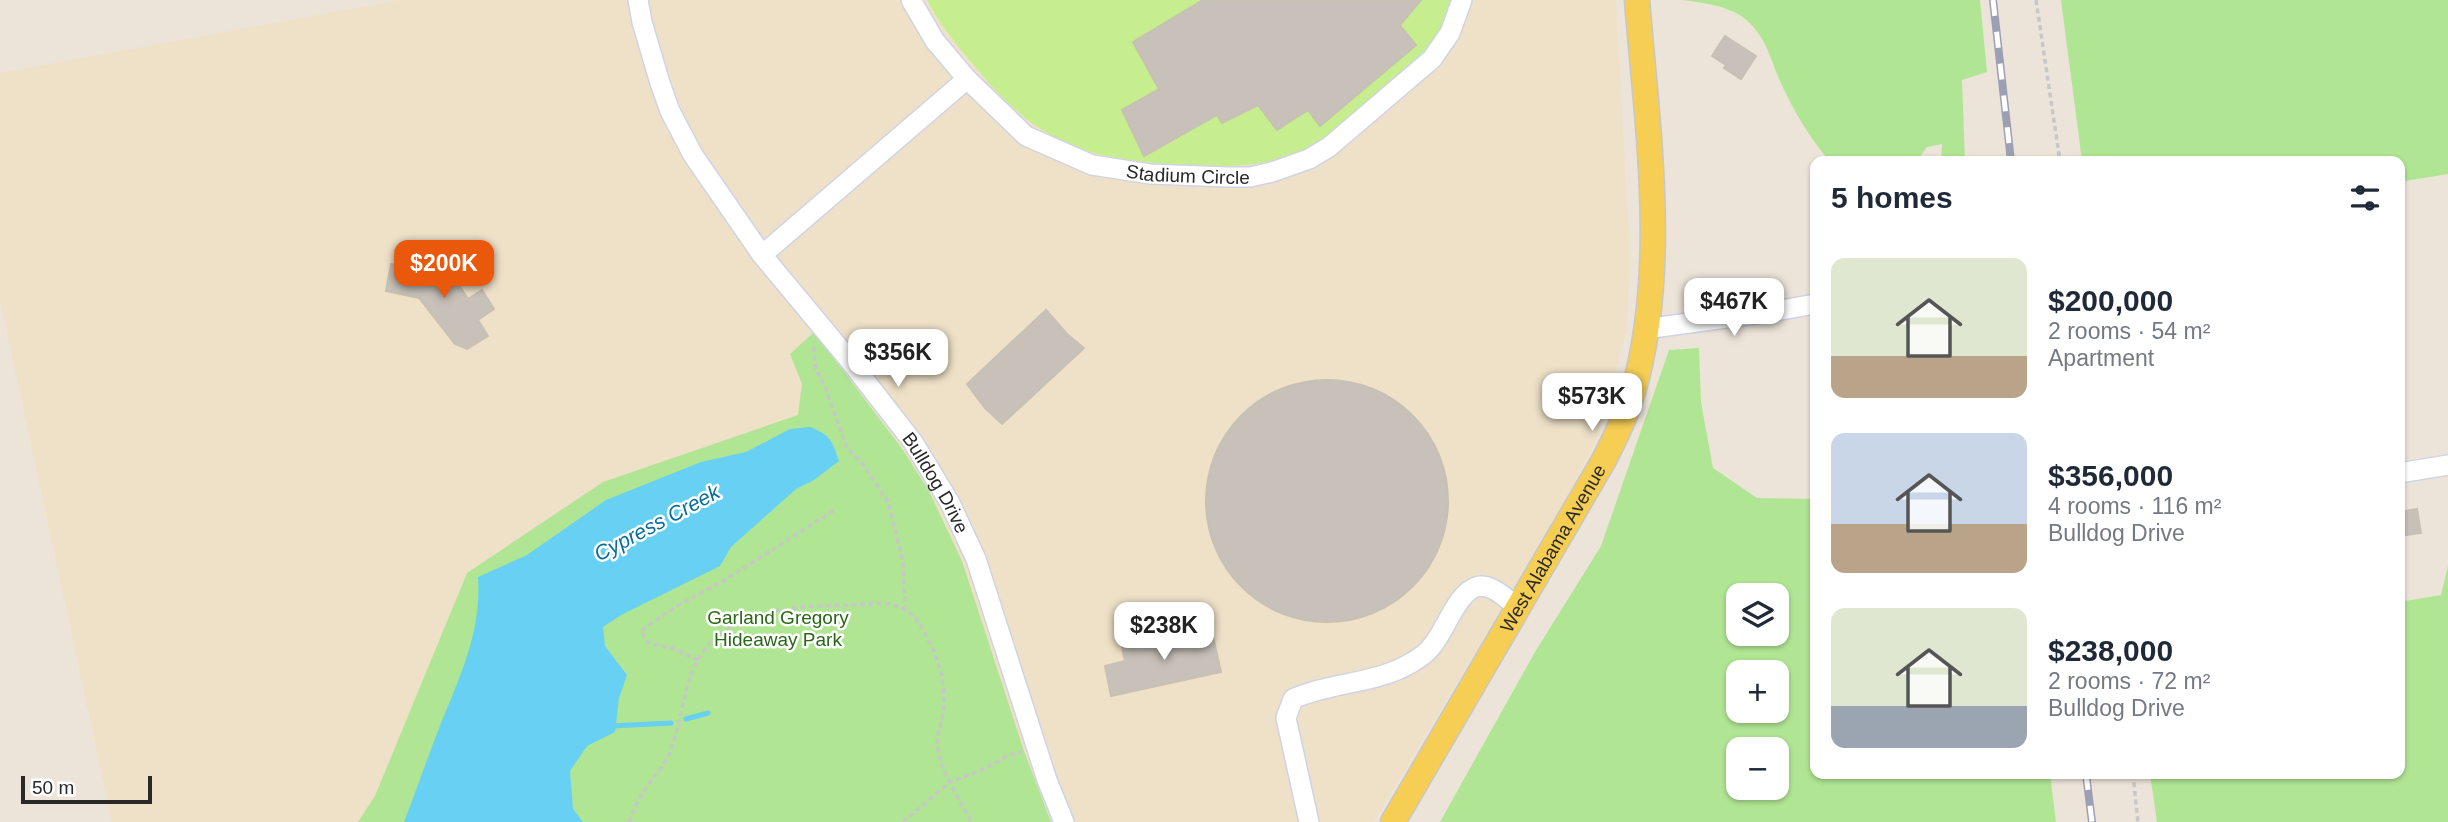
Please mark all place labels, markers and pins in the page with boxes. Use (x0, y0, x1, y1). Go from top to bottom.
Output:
pin: $200K (395, 240, 493, 300)
pin: $467K (1685, 278, 1783, 338)
pin: $356K (849, 330, 947, 389)
pin: $573K (1543, 374, 1641, 433)
pin: $238K (1115, 602, 1213, 662)

